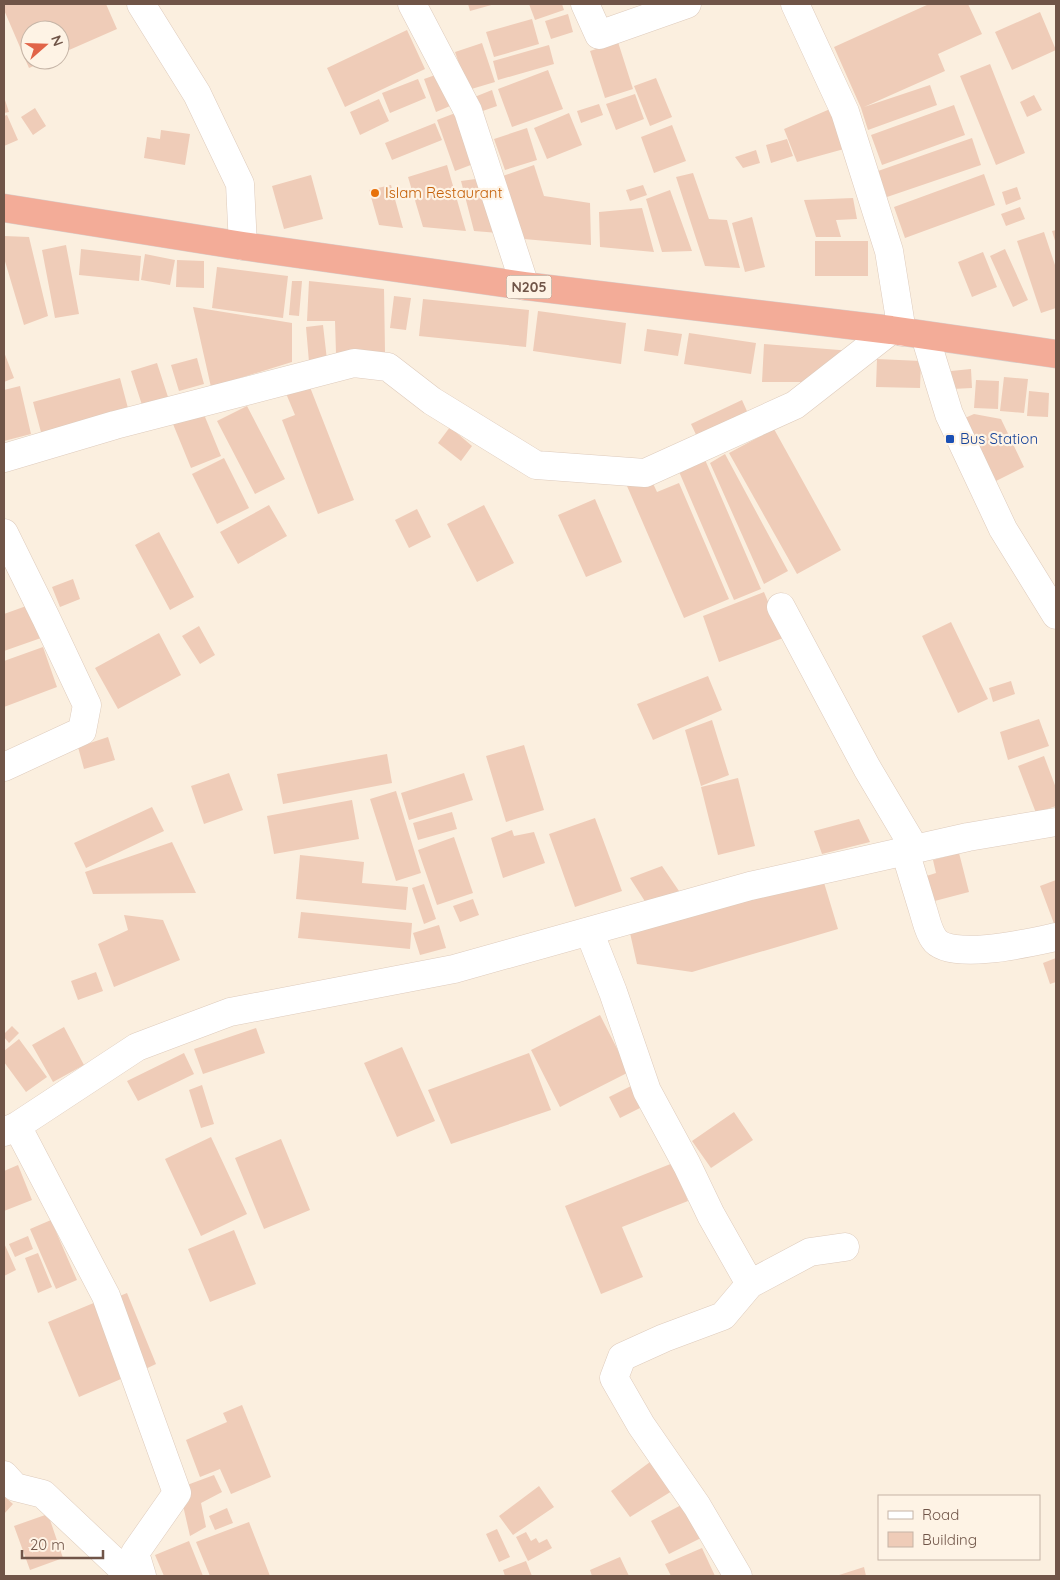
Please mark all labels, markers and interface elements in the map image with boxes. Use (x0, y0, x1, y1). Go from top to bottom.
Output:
north arrow (20, 20, 70, 70)
text: N (47, 33, 67, 48)
place label: Islam Restaurant (385, 183, 503, 202)
marker: Islam Restaurant (369, 187, 381, 199)
road number: N205 (506, 276, 552, 298)
place label: Bus Station (960, 429, 1038, 448)
marker: Bus Station (944, 433, 956, 445)
legend (878, 1495, 1040, 1560)
text: Road (922, 1505, 959, 1524)
scale bar (22, 1528, 104, 1560)
text: Building (922, 1530, 977, 1549)
text: 20 m (30, 1535, 65, 1554)

